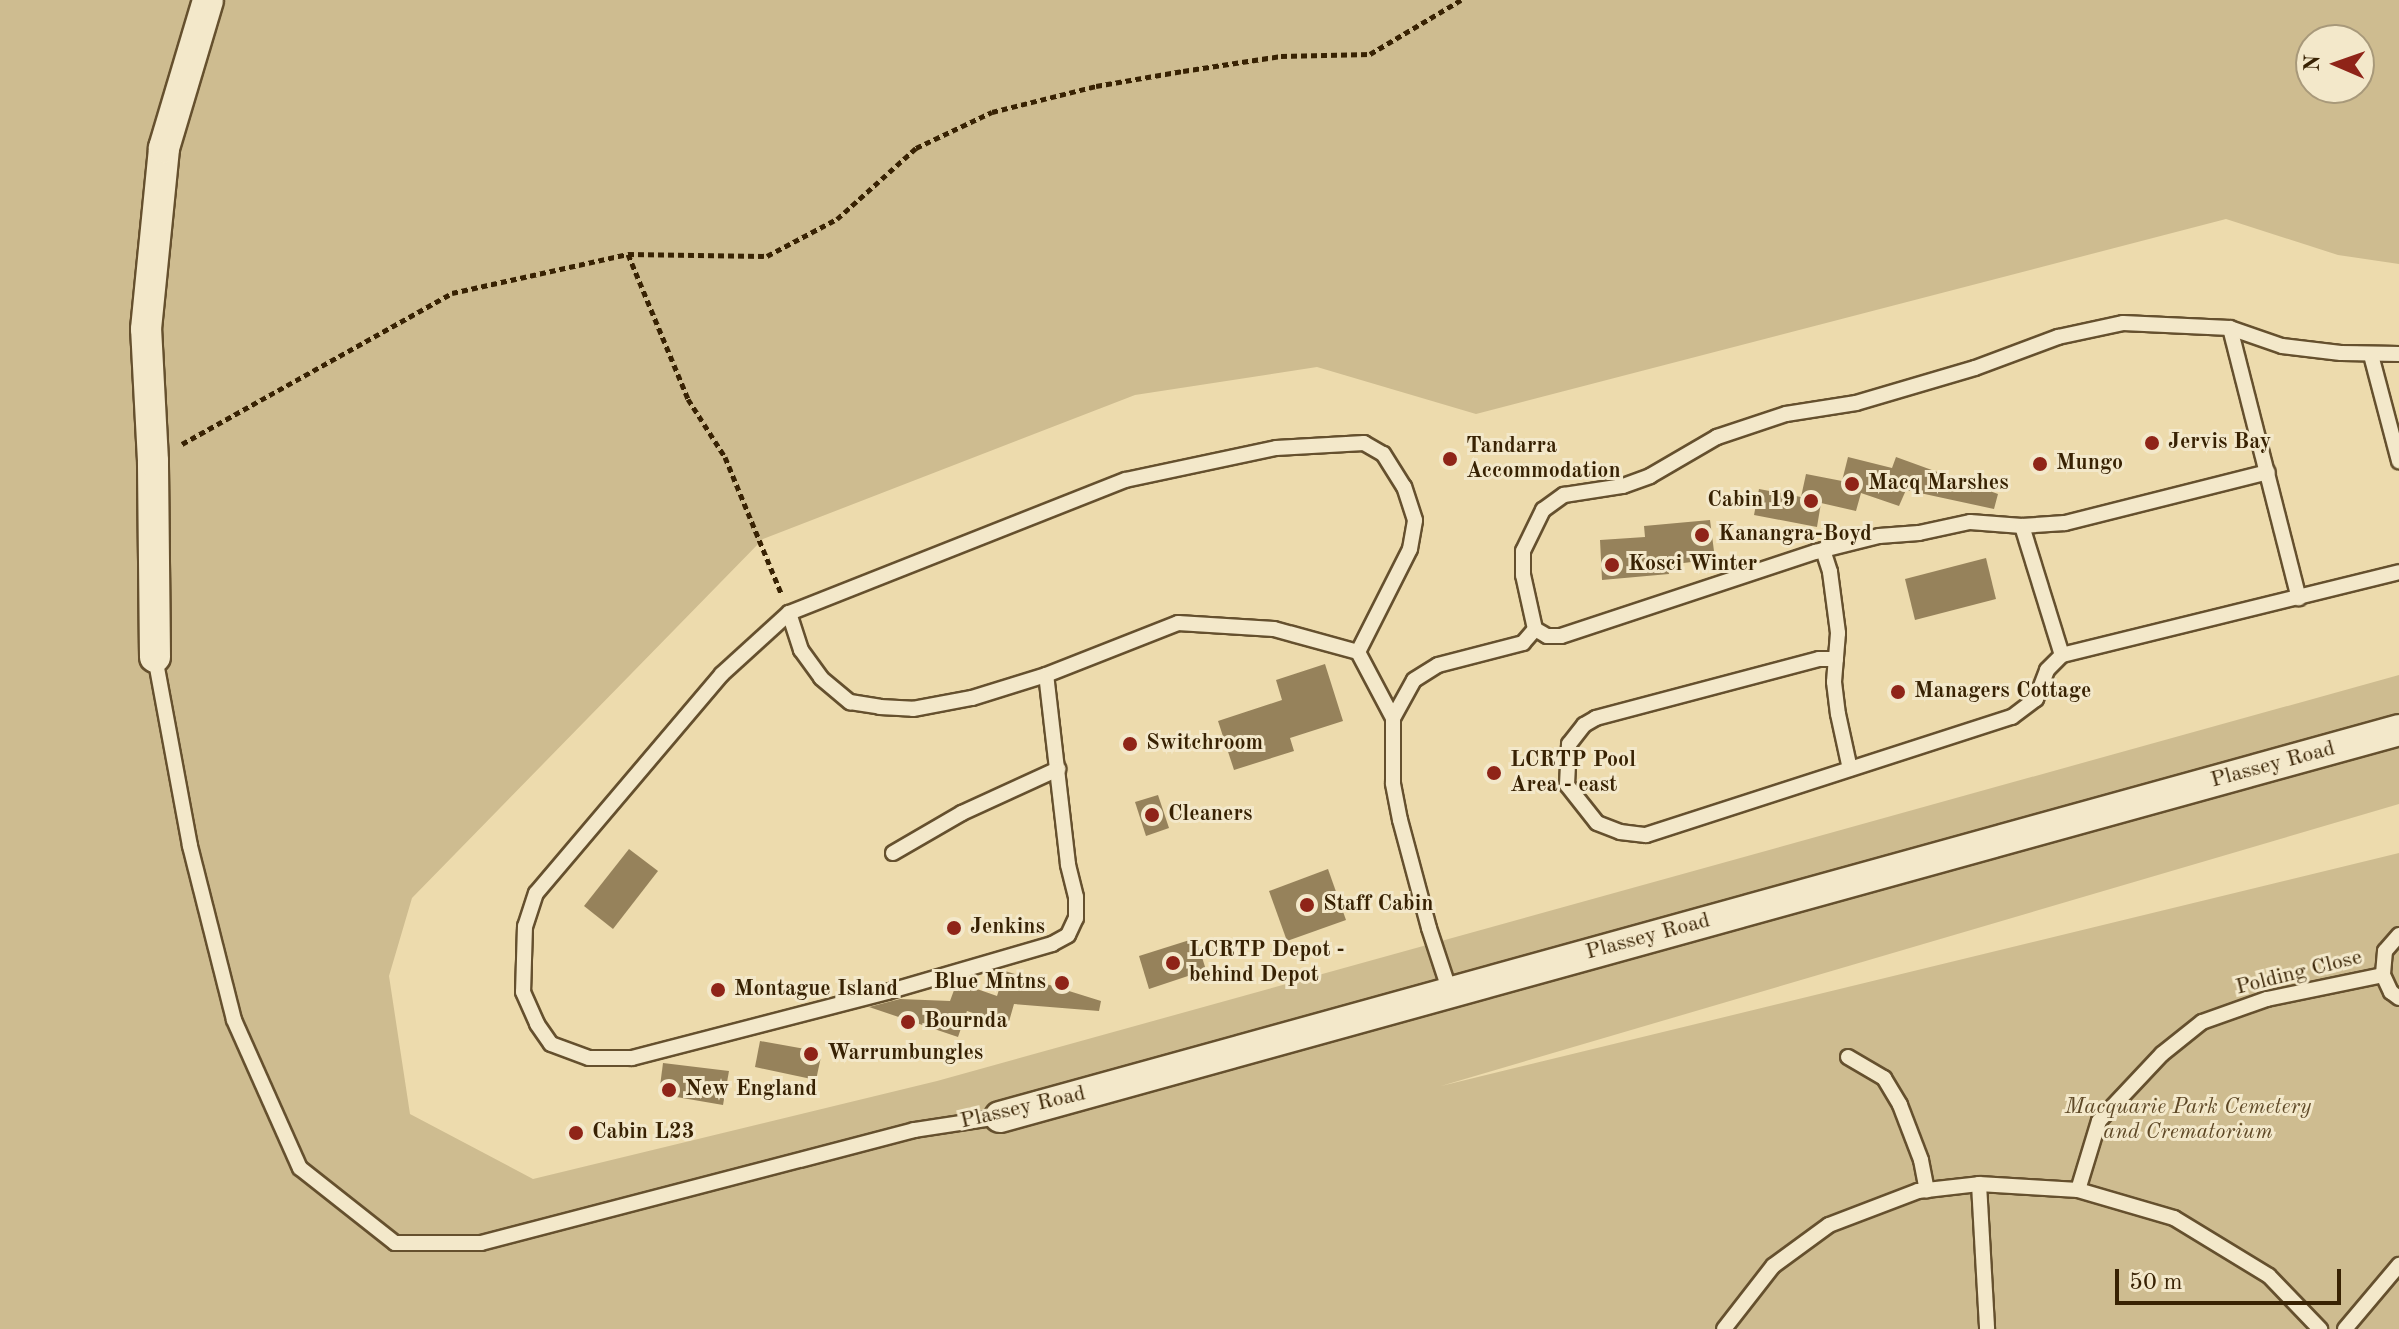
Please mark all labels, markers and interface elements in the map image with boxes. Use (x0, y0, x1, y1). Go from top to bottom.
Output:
north arrow (2295, 24, 2375, 104)
text: N (2302, 54, 2324, 72)
place label: Jervis Bay (2168, 430, 2271, 456)
place label: Tandarra Accommodation (1466, 433, 1621, 484)
marker: Jervis Bay (2143, 434, 2161, 452)
marker: Tandarra Accommodation (1441, 450, 1459, 468)
place label: Mungo (2056, 451, 2123, 477)
marker: Mungo (2031, 455, 2049, 473)
place label: Macq Marshes (1868, 471, 2009, 497)
marker: Macq Marshes (1843, 475, 1861, 493)
place label: Cabin 19 (1707, 488, 1795, 514)
marker: Cabin 19 (1802, 492, 1820, 510)
place label: Kanangra-Boyd (1718, 522, 1872, 548)
marker: Kanangra-Boyd (1693, 526, 1711, 544)
place label: Kosci Winter (1628, 552, 1757, 578)
marker: Kosci Winter (1603, 556, 1621, 574)
place label: Managers Cottage (1914, 679, 2091, 705)
marker: Managers Cottage (1889, 683, 1907, 701)
place label: Switchroom (1146, 731, 1263, 757)
marker: Switchroom (1121, 735, 1139, 753)
street label: Plassey Road (2208, 736, 2338, 794)
place label: LCRTP Pool Area - east (1510, 747, 1636, 798)
marker: LCRTP Pool Area - east (1485, 764, 1503, 782)
place label: Cleaners (1168, 802, 1252, 828)
marker: Cleaners (1143, 806, 1161, 824)
place label: Staff Cabin (1323, 892, 1433, 918)
marker: Staff Cabin (1298, 896, 1316, 914)
street label: Plassey Road (1583, 908, 1713, 966)
place label: Jenkins (970, 915, 1045, 941)
marker: Jenkins (945, 919, 963, 937)
place label: LCRTP Depot - behind Depot (1189, 937, 1345, 988)
street label: Polding Close (2233, 945, 2365, 1001)
marker: LCRTP Depot - behind Depot (1164, 954, 1182, 972)
place label: Blue Mntns (933, 970, 1046, 996)
marker: Blue Mntns (1053, 974, 1071, 992)
place label: Montague Island (734, 977, 898, 1003)
marker: Montague Island (709, 981, 727, 999)
place label: Bournda (924, 1009, 1008, 1035)
marker: Bournda (899, 1013, 917, 1031)
place label: Warrumbungles (827, 1041, 983, 1067)
marker: Warrumbungles (802, 1045, 820, 1063)
place label: New England (685, 1077, 817, 1103)
marker: New England (660, 1081, 678, 1099)
street label: Plassey Road (958, 1081, 1088, 1135)
park label: Macquarie Park Cemetery and Crematorium (2065, 1094, 2311, 1146)
place label: Cabin L23 (592, 1120, 694, 1146)
marker: Cabin L23 (567, 1124, 585, 1142)
scale bar (2119, 1253, 2345, 1303)
text: 50 m (2129, 1271, 2183, 1295)

